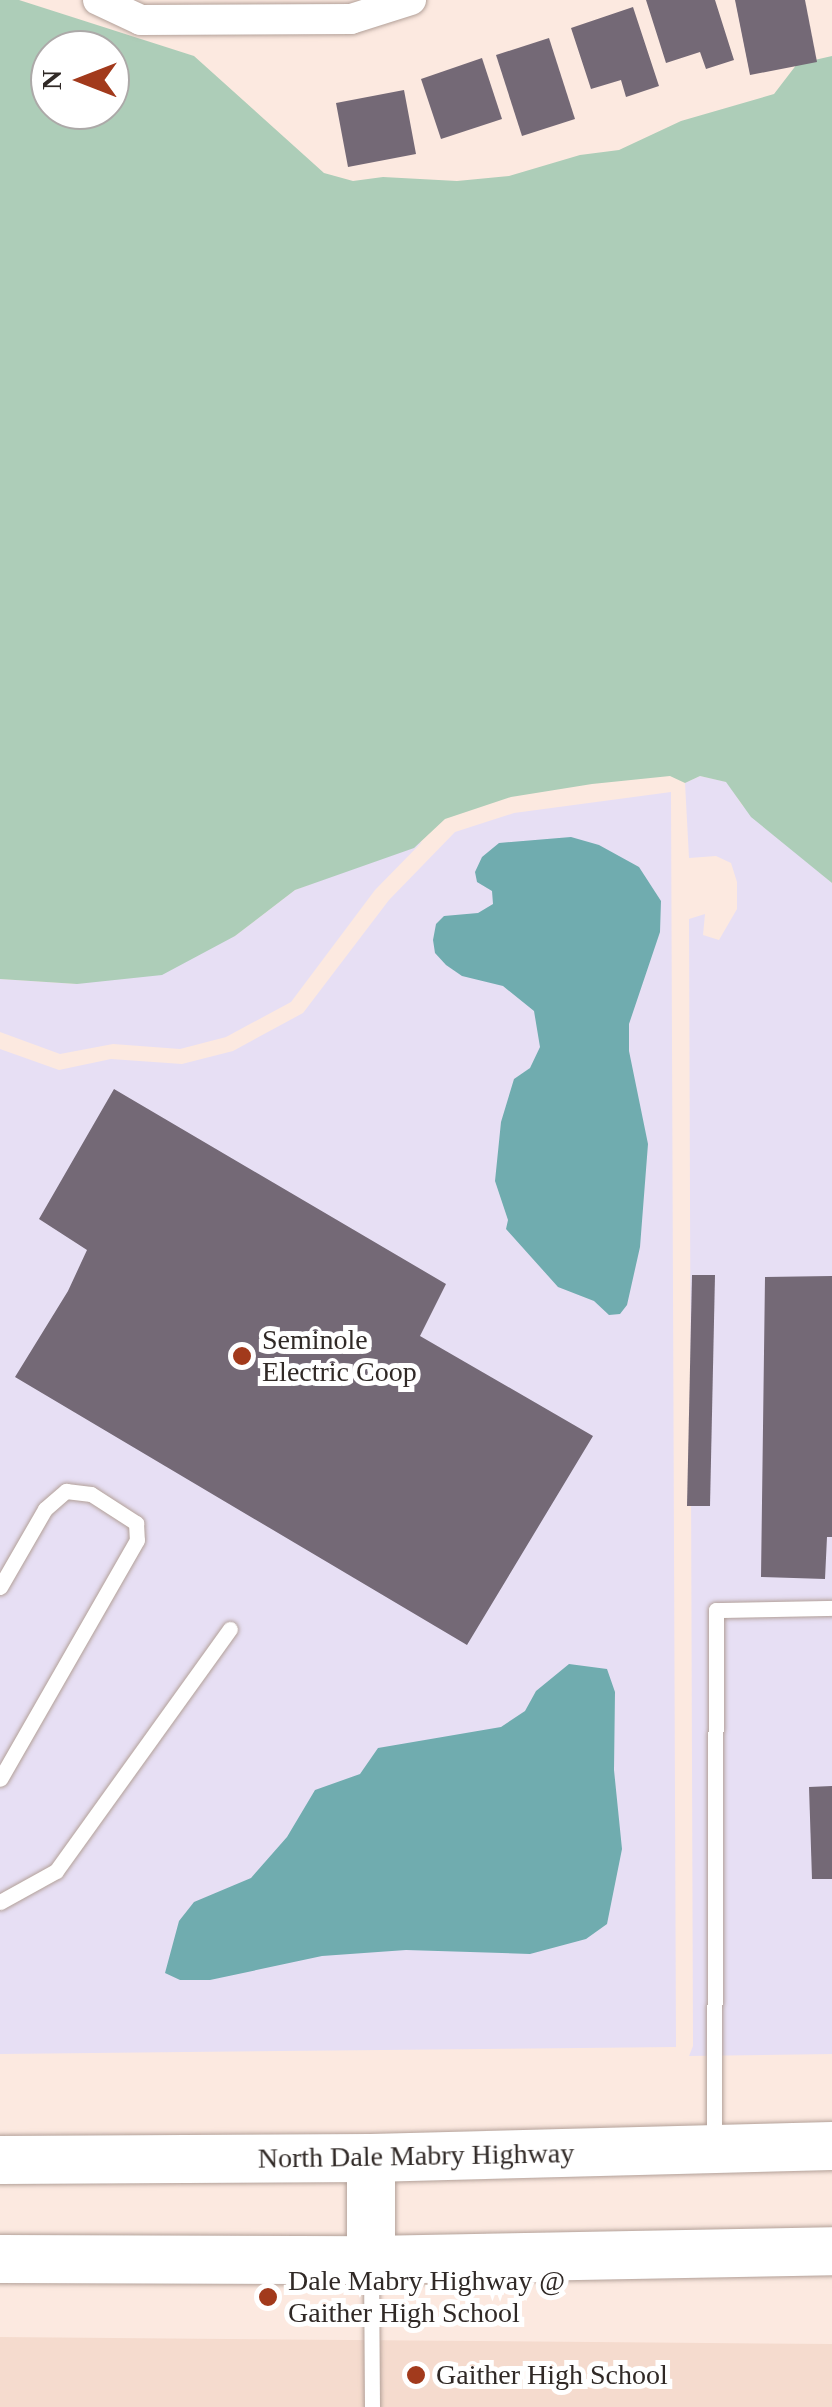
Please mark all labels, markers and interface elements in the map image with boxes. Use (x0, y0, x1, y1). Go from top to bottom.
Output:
north arrow (30, 30, 130, 130)
text: N (36, 70, 67, 90)
place label: Seminole Electric Coop (262, 1323, 417, 1389)
marker: Seminole Electric Coop (231, 1345, 253, 1367)
street label: North Dale Mabry Highway (257, 2136, 575, 2176)
place label: Dale Mabry Highway @ Gaither High School (288, 2264, 565, 2330)
marker: Dale Mabry Highway @ Gaither High School (257, 2286, 279, 2308)
place label: Gaither High School (436, 2358, 668, 2392)
marker: Gaither High School (405, 2364, 427, 2386)

